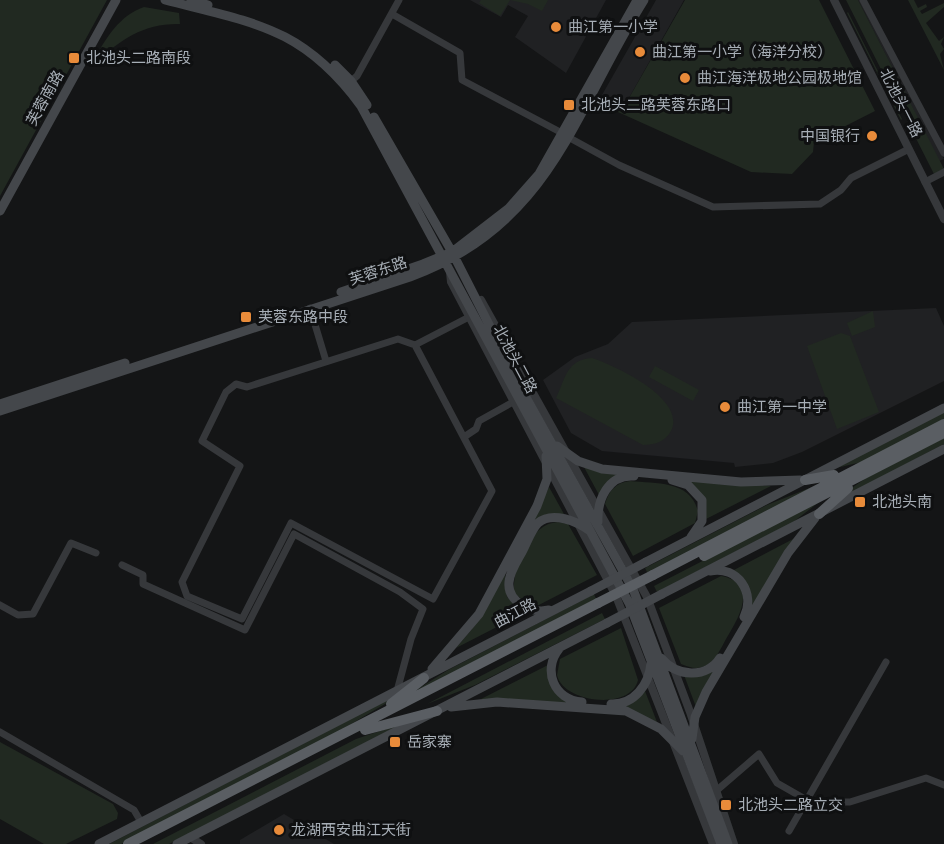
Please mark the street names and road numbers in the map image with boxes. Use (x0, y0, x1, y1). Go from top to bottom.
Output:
street label: 北池头一路 (876, 65, 926, 141)
street label: 芙蓉南路 (23, 67, 67, 129)
street label: 芙蓉东路 (347, 253, 409, 289)
street label: 北池头二路 (489, 322, 541, 396)
street label: 曲江路 (491, 594, 539, 632)

